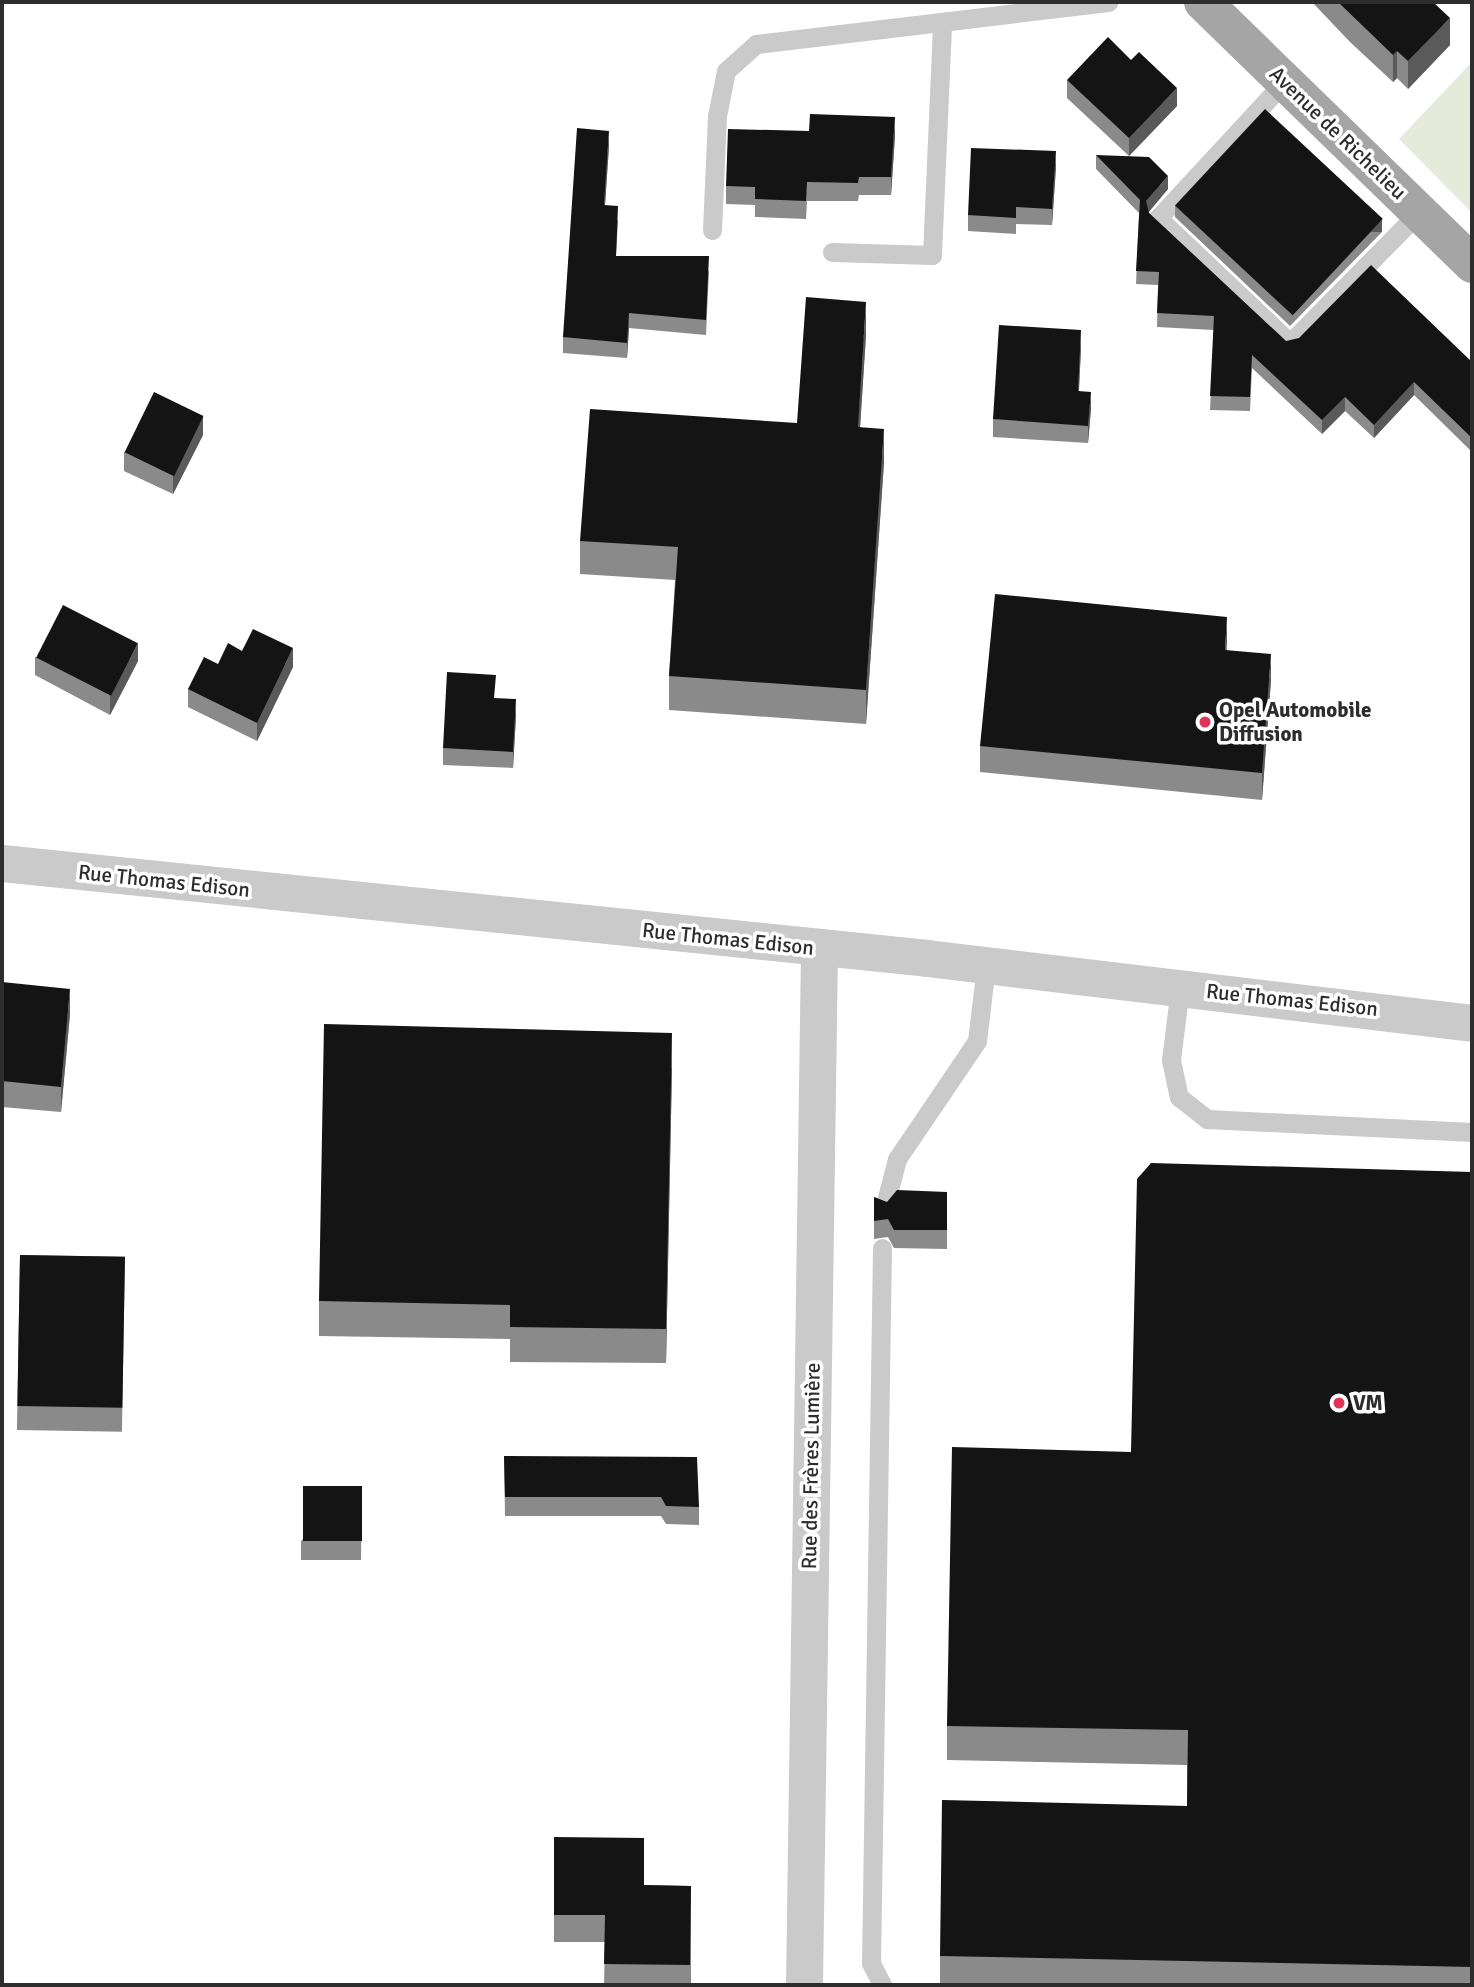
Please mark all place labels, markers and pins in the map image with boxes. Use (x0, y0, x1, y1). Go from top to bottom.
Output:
place label: Opel Automobile Diffusion (1219, 697, 1371, 747)
marker: Opel Automobile Diffusion (1197, 714, 1213, 730)
place label: VM (1353, 1390, 1383, 1416)
marker: VM (1331, 1395, 1347, 1411)

